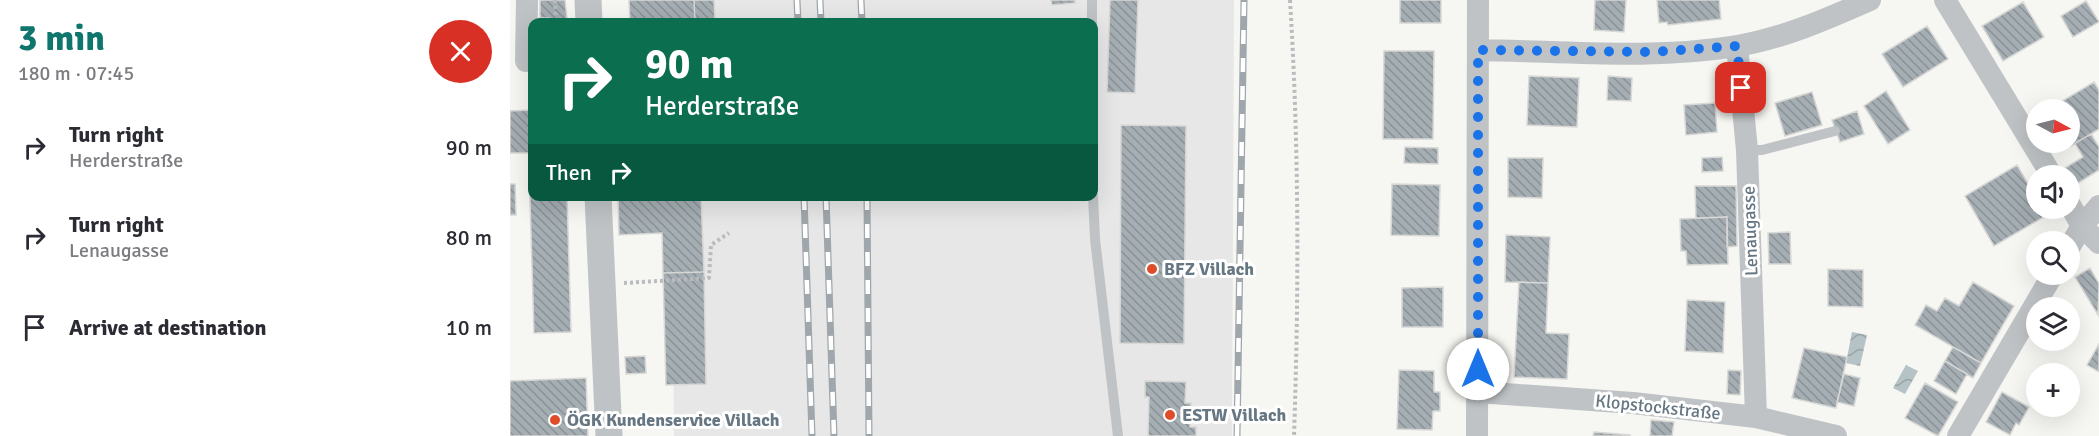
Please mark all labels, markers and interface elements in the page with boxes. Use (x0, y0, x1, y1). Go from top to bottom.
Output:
text: 3 min (18, 16, 105, 61)
button: close (429, 20, 492, 83)
text: 90 m (645, 39, 734, 90)
icon: right (546, 42, 624, 120)
text: 180 m · 07:45 (18, 61, 134, 86)
pin (1715, 62, 1766, 113)
icon: arrive (1724, 71, 1757, 104)
text: Herderstraße (645, 90, 799, 123)
north arrow (2026, 99, 2080, 153)
map controls (2026, 99, 2080, 417)
text: Turn right (69, 121, 164, 148)
icon: right (18, 131, 51, 164)
text: 90 m (446, 134, 492, 161)
text: Herderstraße (69, 148, 183, 173)
icon: right (604, 156, 637, 189)
text: Then (546, 159, 592, 186)
button: sound (2026, 165, 2080, 219)
street label: Lenaugasse (1737, 186, 1763, 276)
text: Turn right (69, 211, 164, 238)
icon: right (18, 221, 51, 254)
text: 80 m (446, 224, 492, 251)
button: search (2026, 231, 2080, 285)
text: Lenaugasse (69, 238, 169, 263)
place label: BFZ Villach (1164, 258, 1254, 280)
marker: BFZ Villach (1145, 262, 1159, 276)
button: layers (2026, 297, 2080, 351)
icon: arrive (18, 311, 51, 344)
text: Arrive at destination (69, 314, 266, 341)
text: 10 m (446, 314, 492, 341)
position arrow (1446, 337, 1510, 401)
button: + (2026, 363, 2080, 417)
street label: Klopstockstraße (1594, 389, 1722, 425)
place label: ESTW Villach (1182, 404, 1286, 426)
marker: ESTW Villach (1163, 408, 1177, 422)
place label: ÖGK Kundenservice Villach (567, 409, 780, 431)
marker: ÖGK Kundenservice Villach (548, 413, 562, 427)

